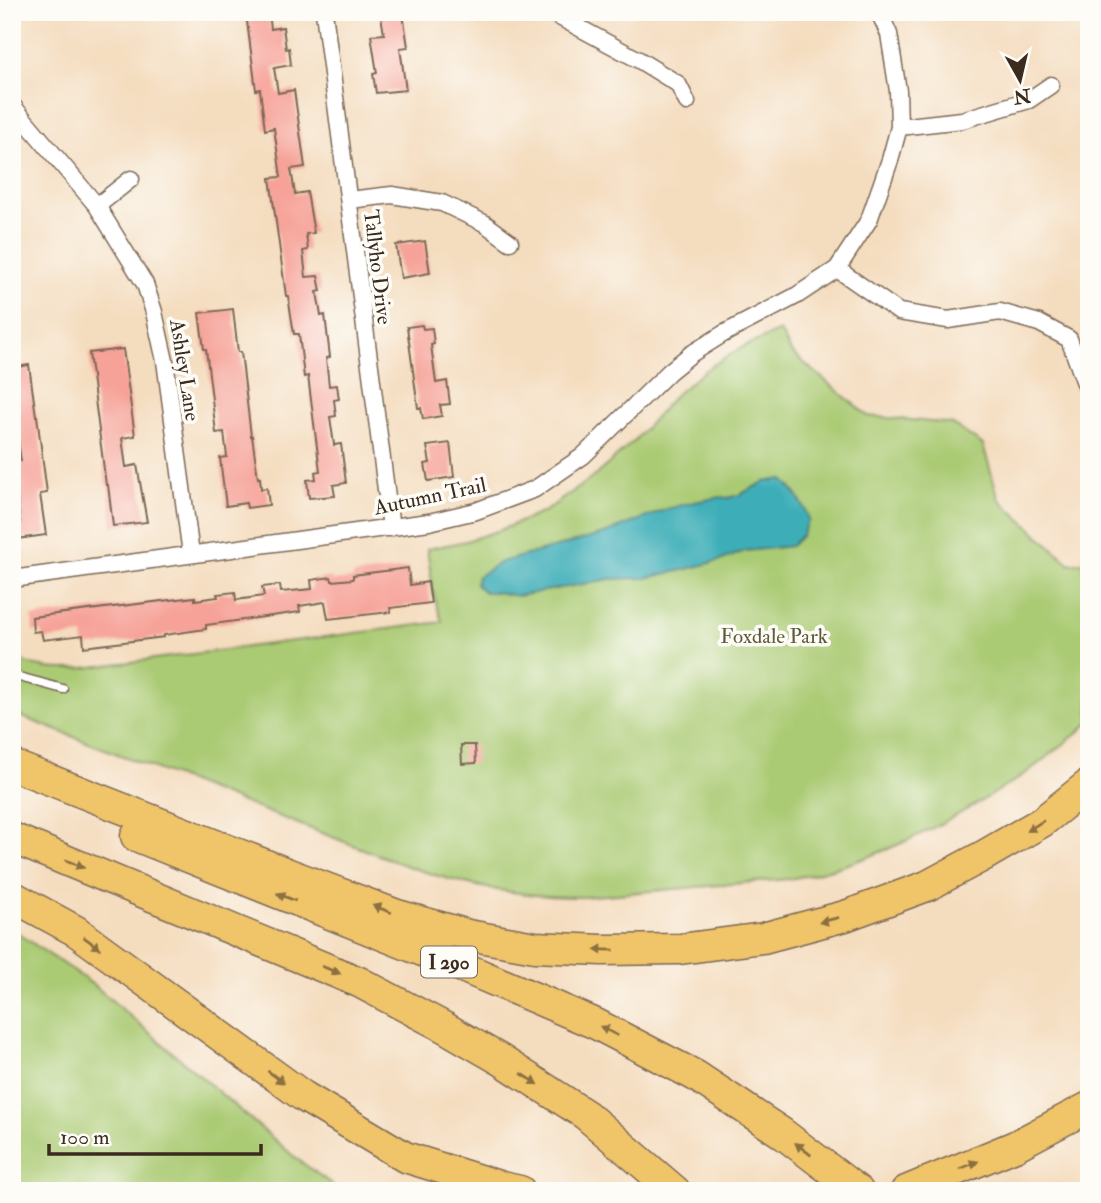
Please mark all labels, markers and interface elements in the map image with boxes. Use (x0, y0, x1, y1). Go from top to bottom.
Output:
north arrow (986, 46, 1056, 116)
text: N (1011, 83, 1033, 109)
street label: Tallyho Drive (357, 208, 398, 326)
street label: Ashley Lane (163, 316, 206, 423)
street label: Autumn Trail (371, 471, 489, 522)
park label: Foxdale Park (720, 623, 828, 650)
one-way arrow (1025, 819, 1044, 832)
one-way arrow (65, 859, 86, 870)
one-way arrow (276, 891, 297, 902)
one-way arrow (371, 904, 392, 915)
one-way arrow (818, 915, 840, 926)
one-way arrow (83, 936, 101, 950)
one-way arrow (593, 944, 615, 956)
road number: I 290 (421, 946, 477, 978)
one-way arrow (320, 965, 341, 976)
one-way arrow (600, 1025, 619, 1037)
one-way arrow (267, 1070, 285, 1084)
one-way arrow (521, 1072, 540, 1085)
scale bar (49, 1112, 261, 1156)
text: 100 m (60, 1124, 110, 1151)
one-way arrow (795, 1142, 813, 1157)
one-way arrow (959, 1159, 980, 1170)

